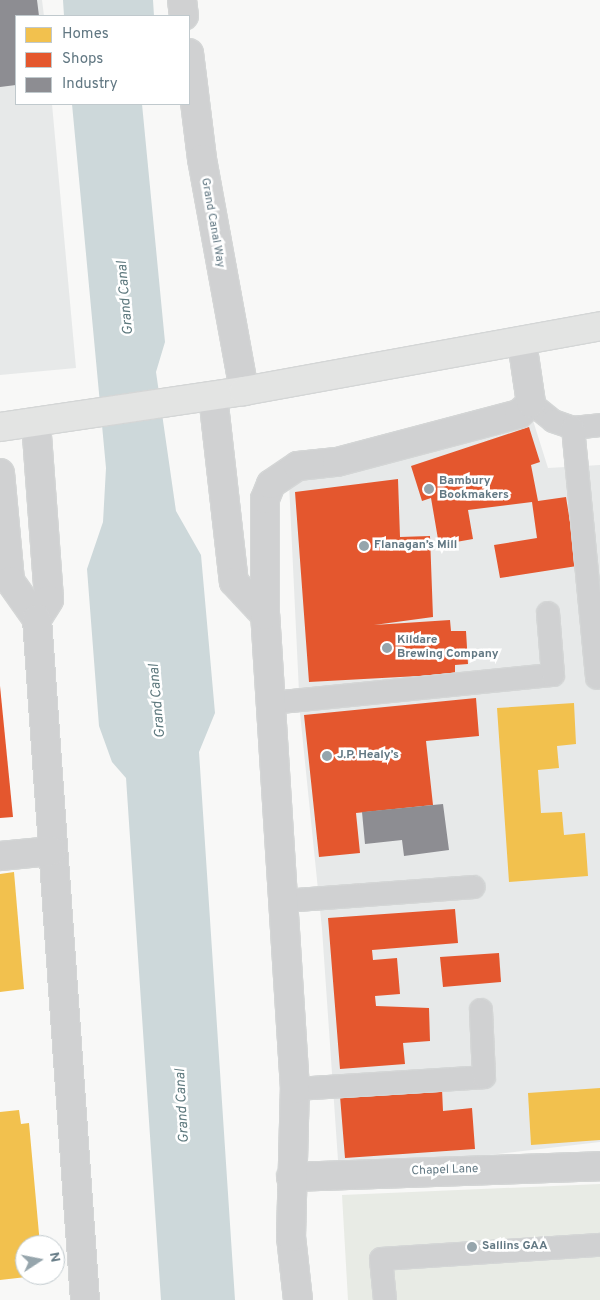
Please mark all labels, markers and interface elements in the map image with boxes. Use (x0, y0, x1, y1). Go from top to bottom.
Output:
legend (15, 15, 190, 105)
text: Homes (62, 25, 109, 44)
text: Shops (62, 50, 103, 69)
text: Industry (62, 75, 118, 94)
street label: Grand Canal Way (197, 177, 227, 269)
water label: Grand Canal (114, 260, 138, 336)
place label: Bambury Bookmakers (439, 475, 509, 503)
marker: Bambury Bookmakers (423, 483, 435, 495)
place label: Flanagan’s Mill (374, 539, 457, 553)
marker: Flanagan’s Mill (358, 540, 370, 552)
place label: Kildare Brewing Company (397, 634, 499, 662)
marker: Kildare Brewing Company (381, 642, 393, 654)
water label: Grand Canal (146, 663, 170, 739)
place label: J.P. Healy’s (337, 749, 399, 763)
marker: J.P. Healy’s (321, 750, 333, 762)
water label: Grand Canal (173, 1068, 193, 1144)
street label: Chapel Lane (411, 1163, 479, 1179)
north arrow (15, 1235, 65, 1285)
place label: Sallins GAA (482, 1240, 548, 1254)
marker: Sallins GAA (466, 1241, 478, 1253)
text: N (45, 1251, 64, 1264)

